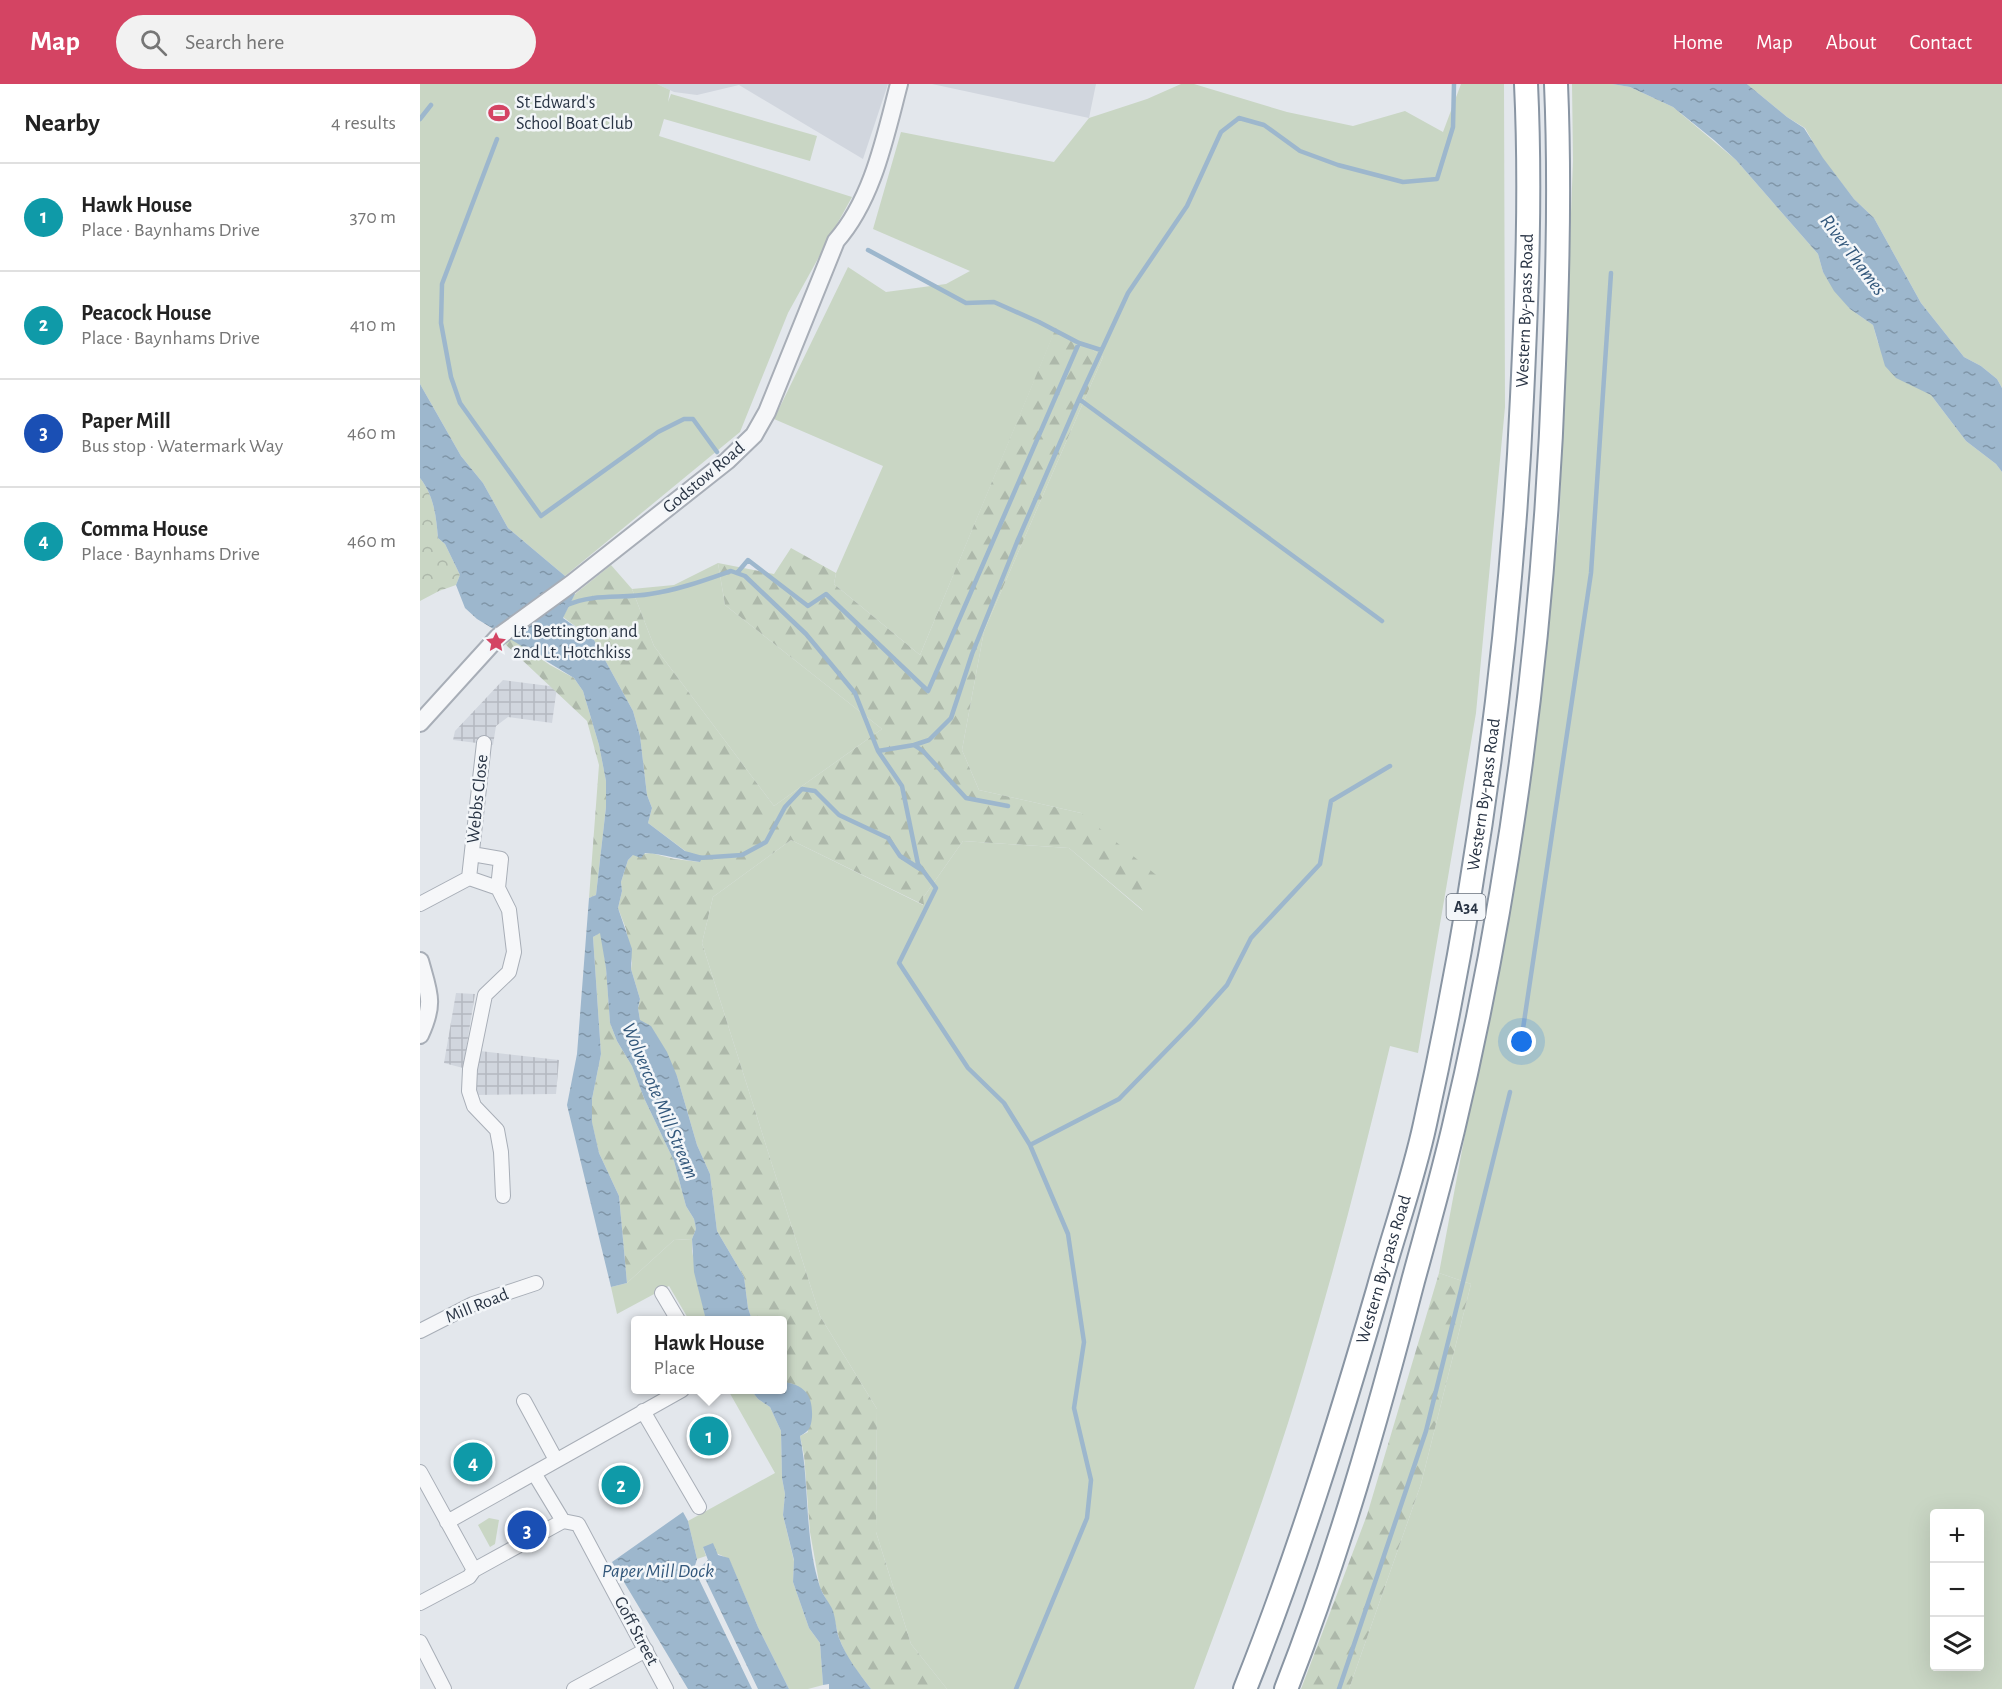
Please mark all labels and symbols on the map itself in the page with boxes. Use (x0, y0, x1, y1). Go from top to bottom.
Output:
place label: St Edward's School Boat Club (516, 94, 633, 133)
sports icon: St Edward's School Boat Club (487, 101, 511, 125)
water label: River Thames (1816, 211, 1890, 300)
street label: Western By-pass Road (1513, 233, 1537, 388)
street label: Godstow Road (660, 439, 748, 517)
place label: Lt. Bettington and 2nd Lt. Hotchkiss (513, 623, 638, 662)
place icon: Lt. Bettington and 2nd Lt. Hotchkiss (484, 630, 508, 654)
street label: Western By-pass Road (1464, 717, 1504, 872)
street label: Webbs Close (464, 754, 492, 844)
road number: A34 (1446, 894, 1486, 920)
water label: Wolvercote Mill Stream (618, 1020, 702, 1182)
your location (1507, 1027, 1536, 1056)
street label: Western By-pass Road (1354, 1193, 1415, 1346)
street label: Mill Road (443, 1285, 511, 1327)
pin: 1 (690, 1414, 728, 1458)
pin: 4 (454, 1440, 492, 1484)
pin: 2 (602, 1462, 640, 1508)
pin: 3 (508, 1508, 546, 1552)
water label: Paper Mill Dock (602, 1561, 714, 1581)
street label: Goff Street (610, 1594, 662, 1669)

